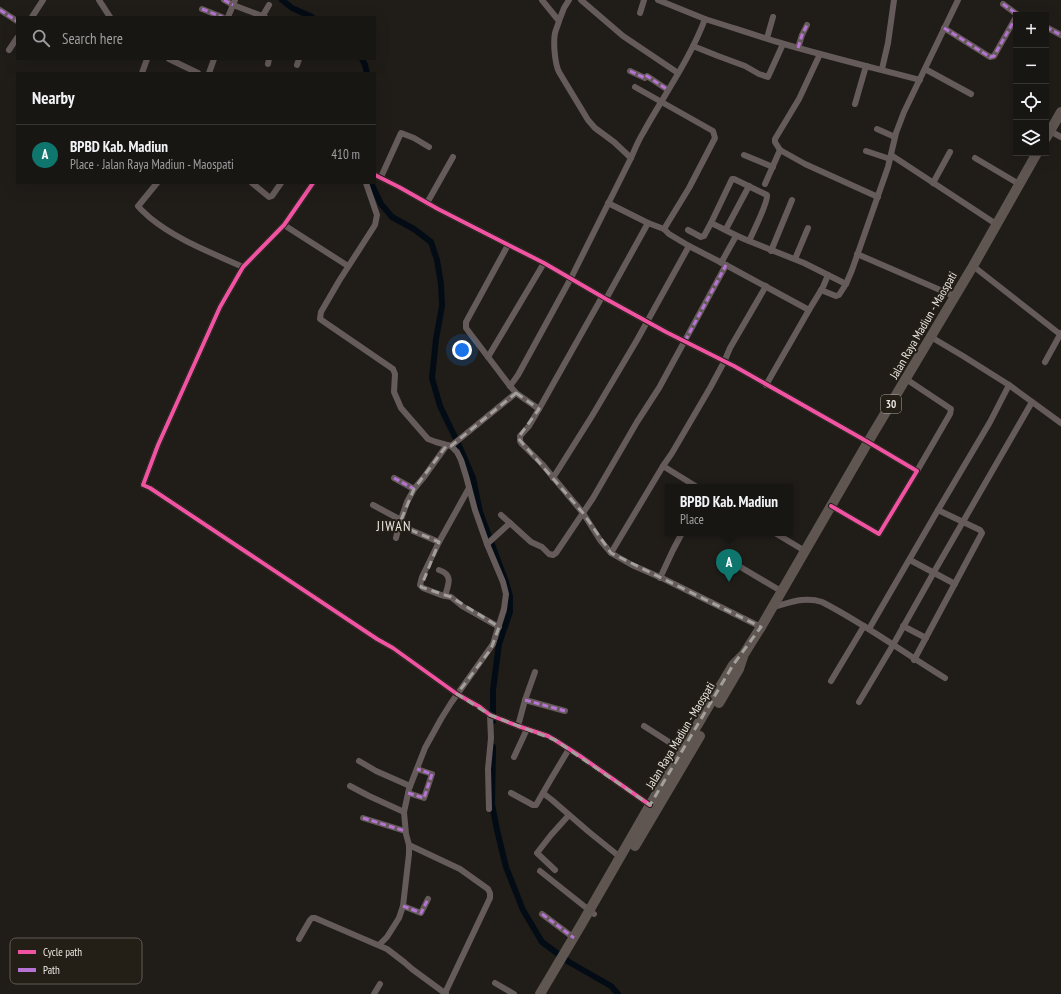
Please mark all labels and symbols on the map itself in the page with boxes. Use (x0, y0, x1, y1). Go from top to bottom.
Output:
street label: Jalan Raya Madiun - Maospati (886, 269, 960, 382)
your location (452, 340, 472, 360)
road number: 30 (881, 395, 901, 413)
district label: JIWAN (376, 517, 411, 535)
pin: A (716, 549, 742, 582)
street label: Jalan Raya Madiun - Maospati (642, 679, 718, 792)
legend (10, 938, 142, 984)
text: Cycle path (43, 945, 82, 959)
text: Path (43, 963, 60, 977)

